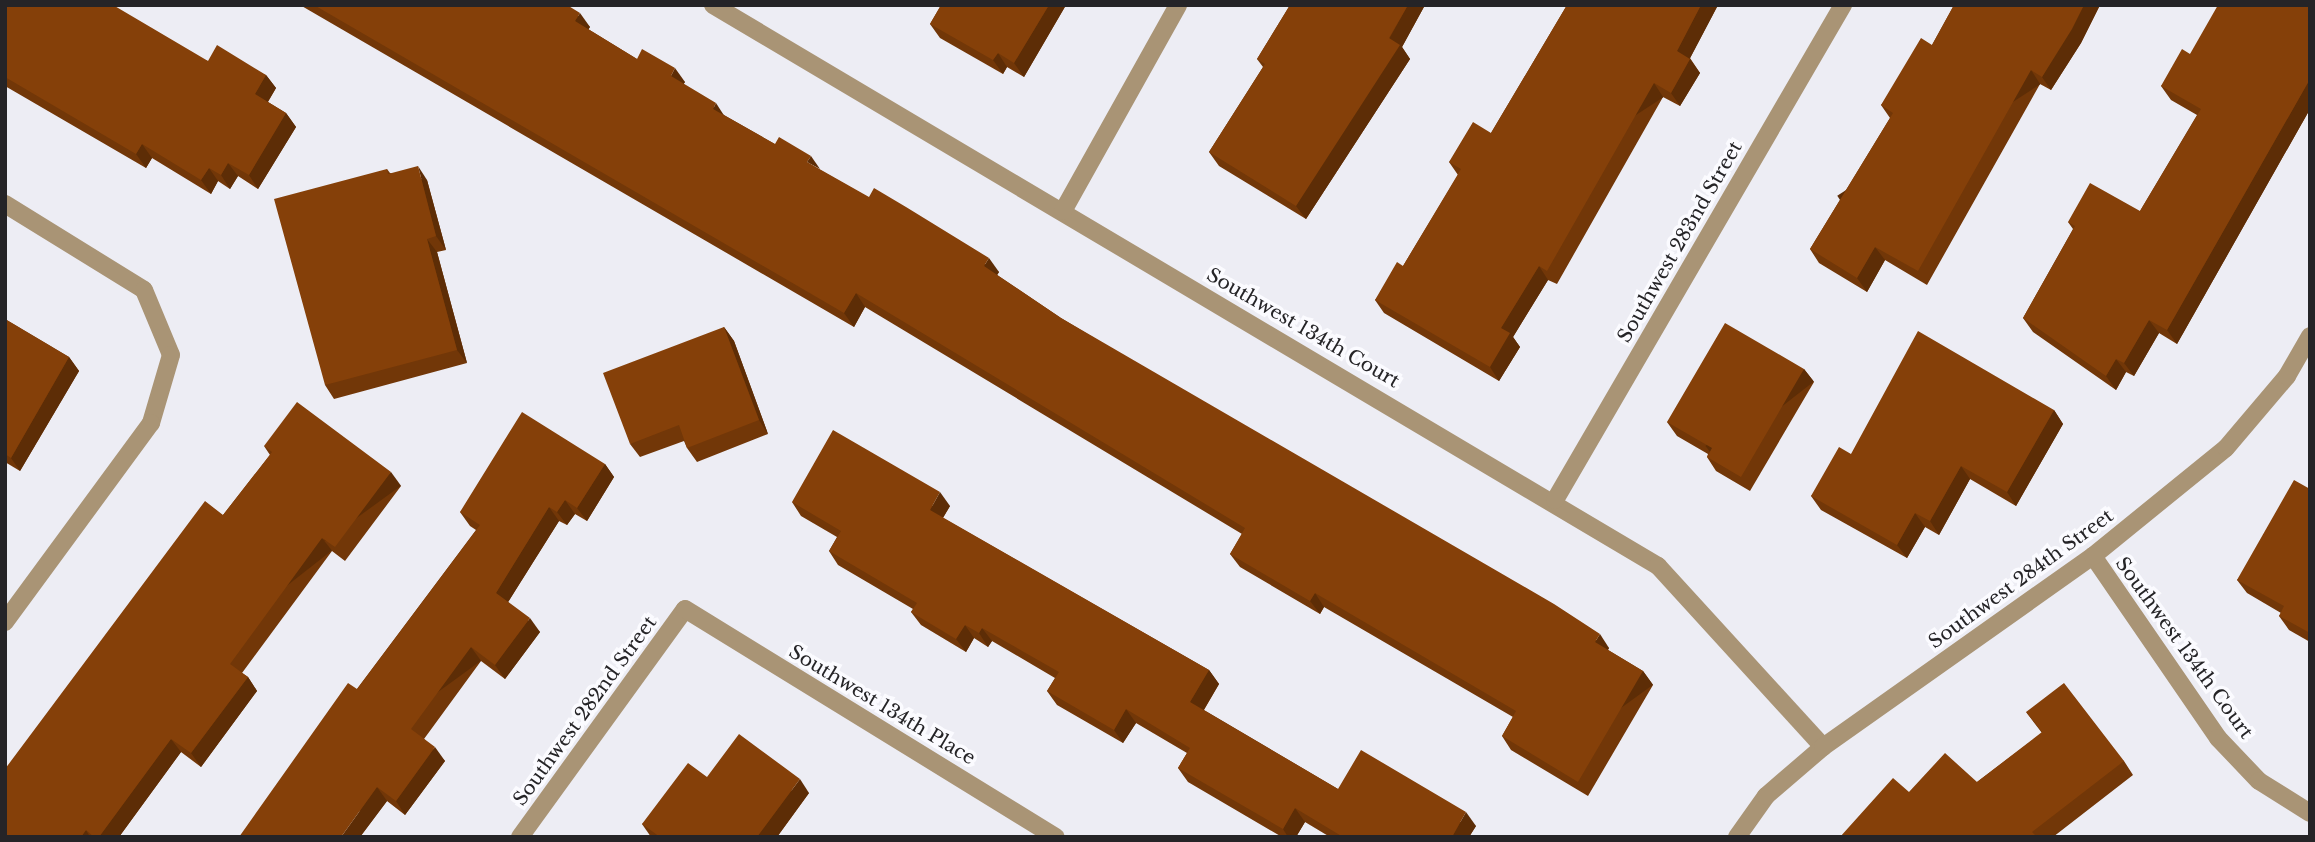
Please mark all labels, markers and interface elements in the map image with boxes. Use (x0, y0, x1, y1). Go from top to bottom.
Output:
street label: Southwest 283nd Street (1613, 137, 1747, 347)
street label: Southwest 134th Court (1202, 263, 1404, 393)
street label: Southwest 284th Street (1924, 504, 2118, 654)
street label: Southwest 134th Court (2110, 553, 2258, 743)
street label: Southwest 282nd Street (509, 612, 661, 810)
street label: Southwest 134th Place (785, 640, 979, 770)

